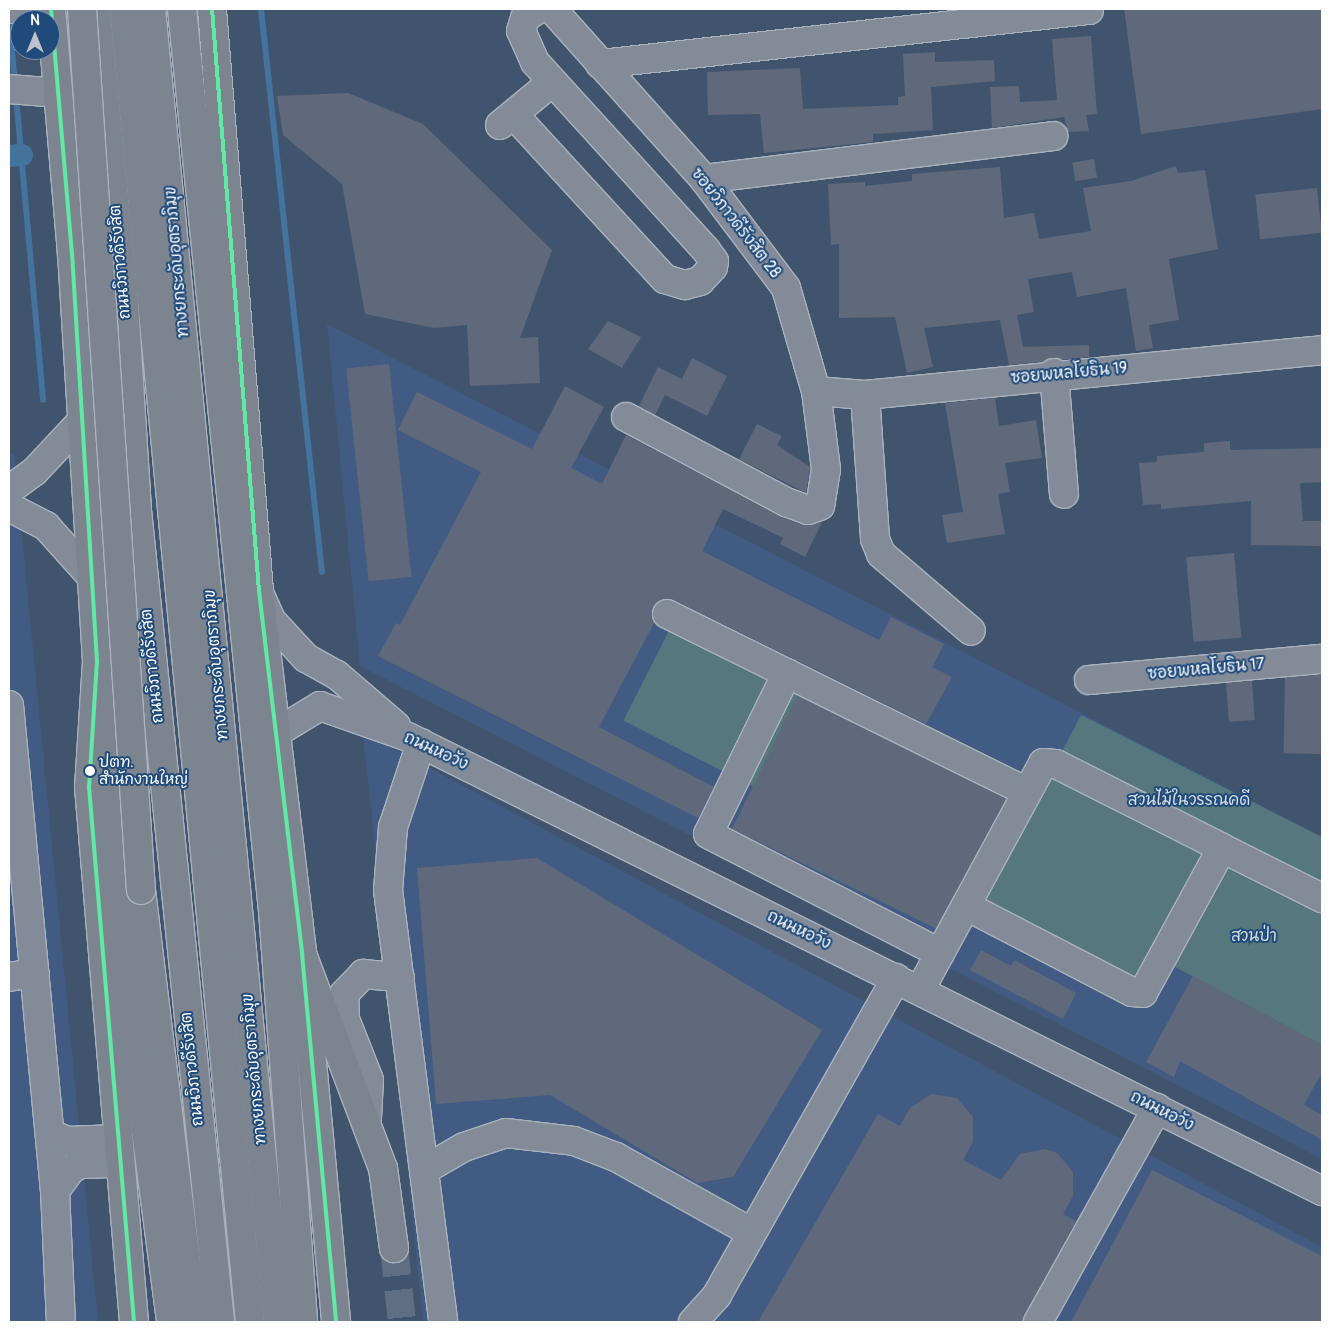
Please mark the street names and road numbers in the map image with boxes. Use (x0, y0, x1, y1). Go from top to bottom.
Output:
street label: ซอยวิภาวดีรังสิต 28 (687, 164, 785, 282)
street label: ทางยกระดับอุตราภิมุข (161, 186, 193, 338)
street label: ถนนวิภาวดีรังสิต (105, 204, 135, 320)
street label: ซอยพหลโยธิน 19 (1010, 358, 1128, 388)
street label: ทางยกระดับอุตราภิมุข (200, 589, 232, 741)
street label: ถนนวิภาวดีรังสิต (136, 608, 168, 724)
street label: ซอยพหลโยธิน 17 (1147, 654, 1265, 684)
street label: ถนนหอวัง (401, 728, 471, 774)
street label: ถนนหอวัง (764, 906, 834, 954)
street label: ทางยกระดับอุตราภิมุข (238, 993, 270, 1145)
street label: ถนนวิภาวดีรังสิต (176, 1011, 208, 1127)
street label: ถนนหอวัง (1127, 1087, 1197, 1135)

